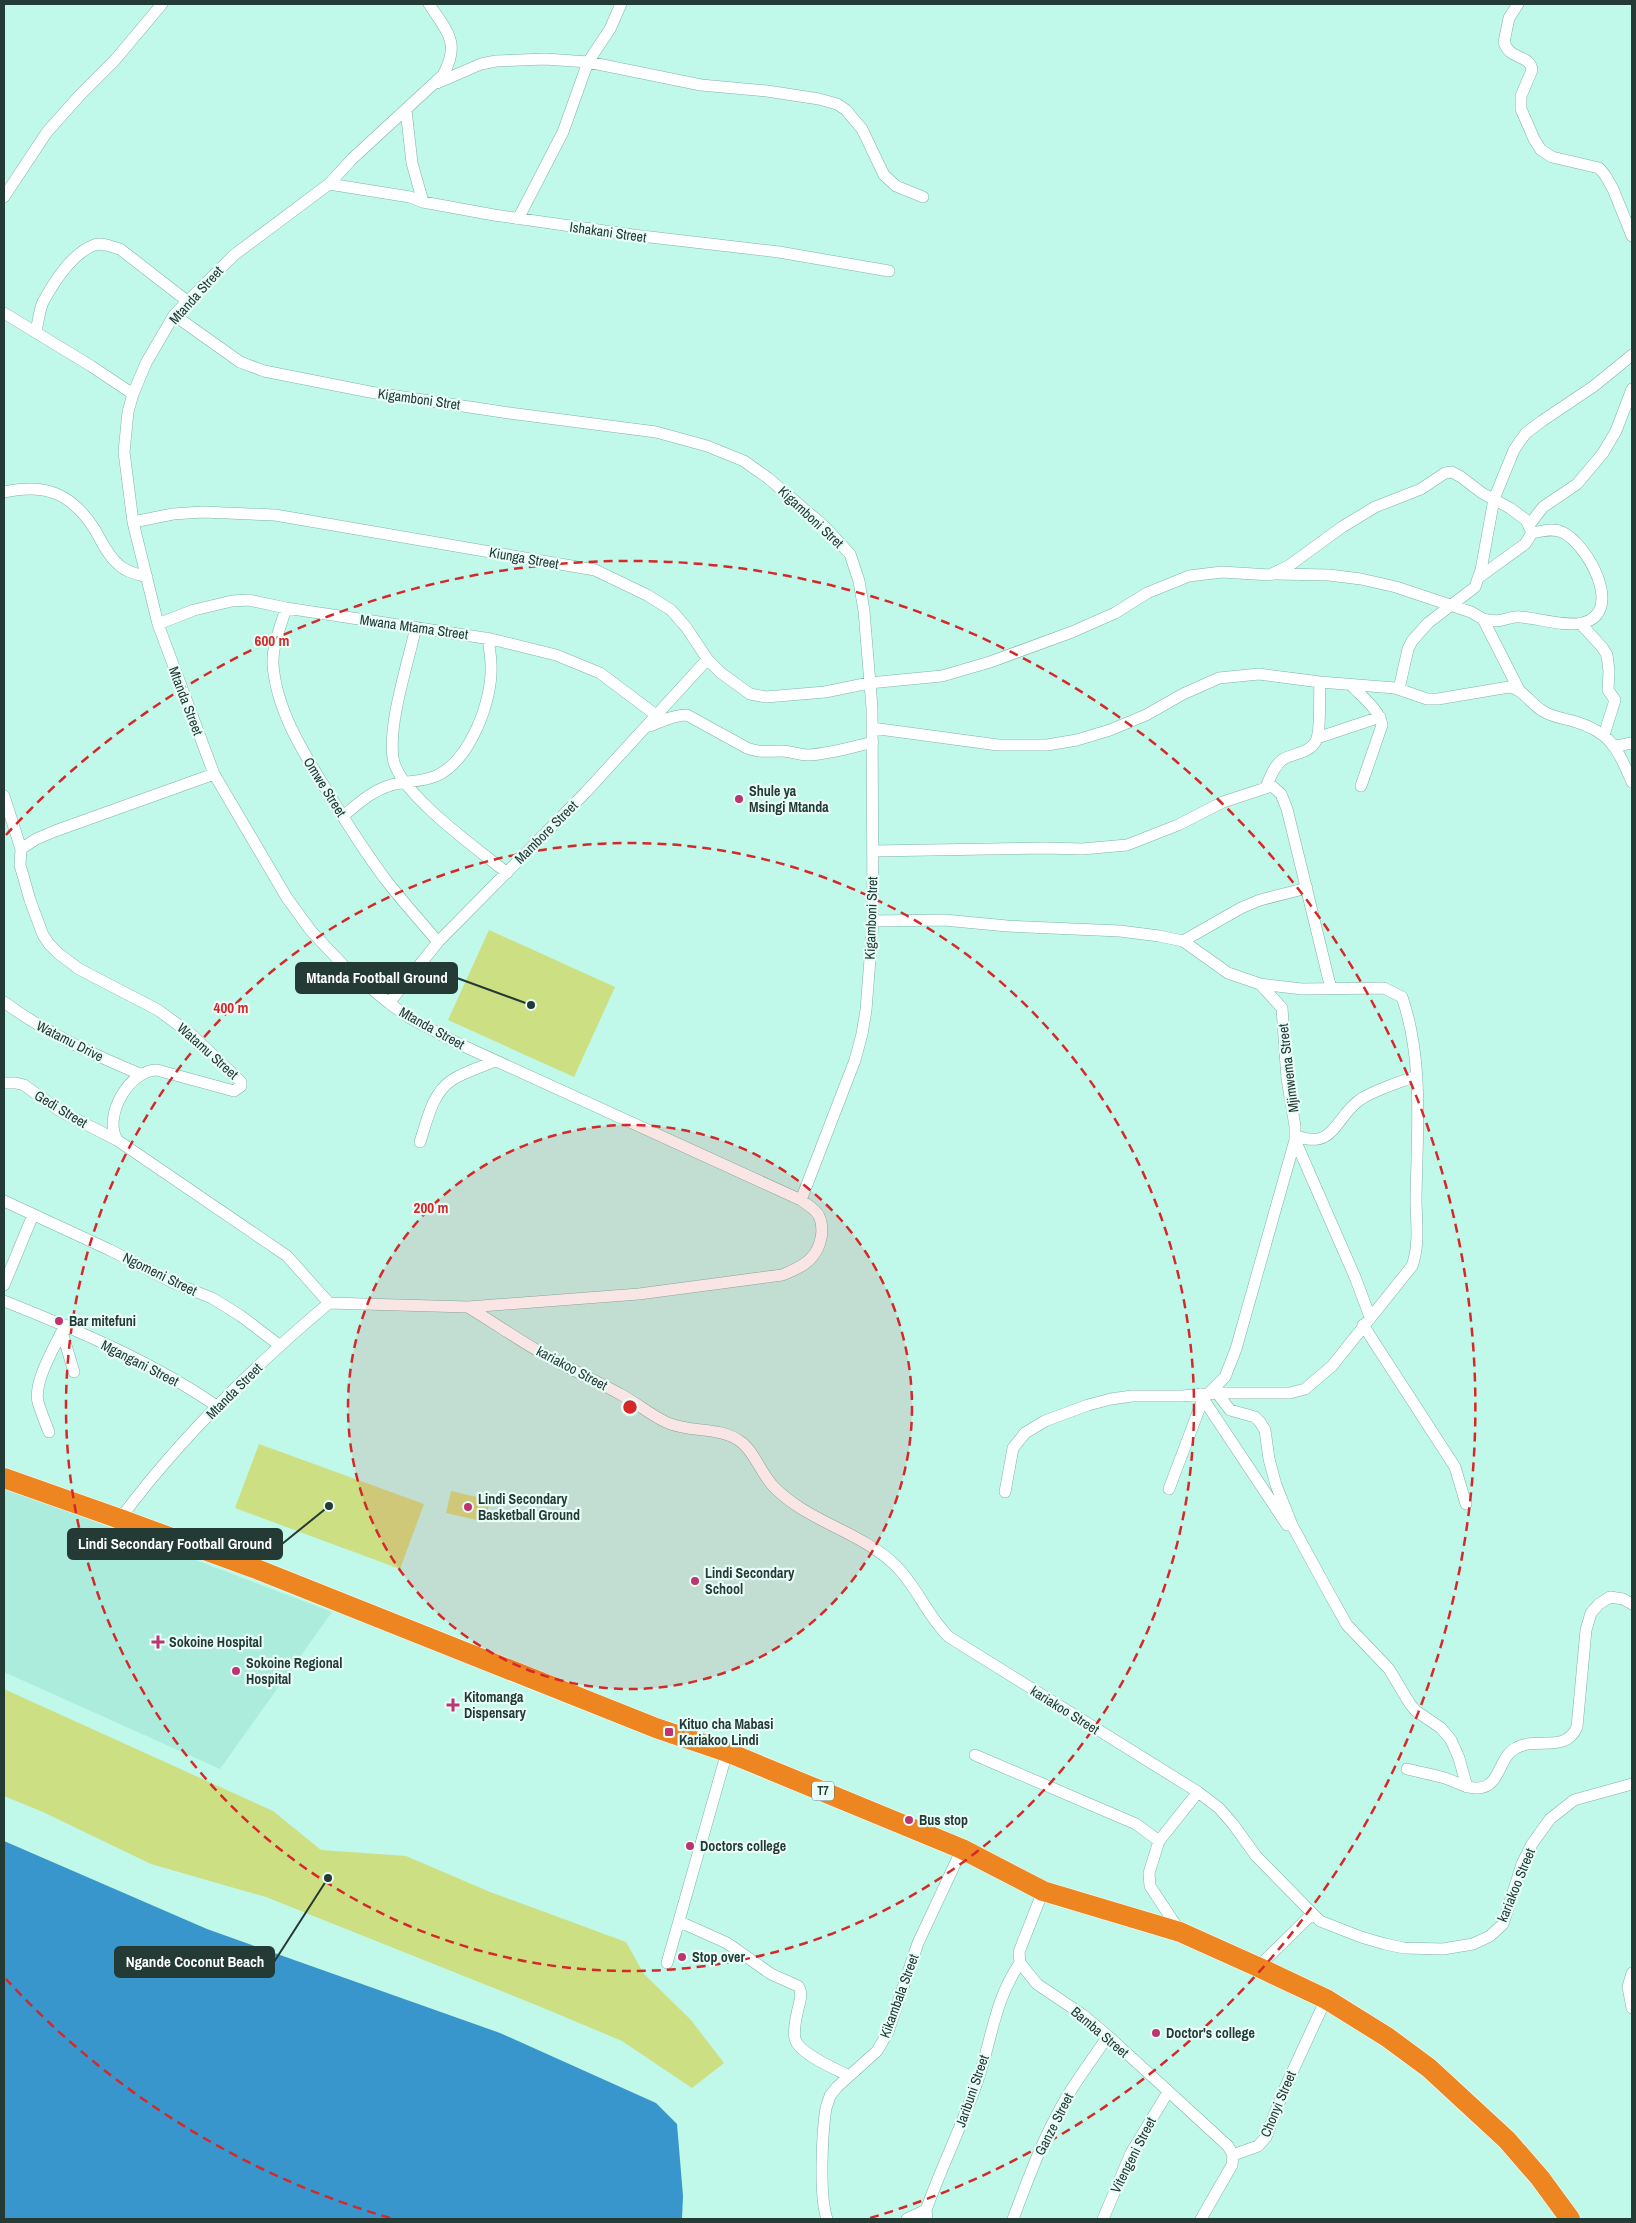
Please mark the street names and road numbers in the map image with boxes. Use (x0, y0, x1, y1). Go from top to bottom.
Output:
street label: Ishakani Street (569, 218, 647, 246)
street label: Mtanda Street (165, 262, 227, 328)
street label: Kigamboni Stret (377, 384, 461, 414)
street label: Kigamboni Stret (775, 482, 847, 552)
street label: Kiunga Street (488, 543, 560, 573)
street label: Mwana Mtama Street (359, 610, 469, 644)
street label: Mtanda Street (165, 664, 207, 738)
street label: Omwe Street (300, 754, 350, 820)
street label: Mambore Street (511, 797, 581, 867)
street label: Kigamboni Stret (861, 876, 881, 960)
street label: Mtanda Street (396, 1003, 468, 1053)
street label: Watamu Drive (33, 1016, 107, 1066)
street label: Watamu Street (174, 1019, 242, 1083)
street label: Mjimwema Street (1274, 1023, 1302, 1113)
street label: Gedi Street (31, 1086, 91, 1132)
street label: Ngomeni Street (120, 1248, 200, 1300)
street label: Mgangani Street (98, 1336, 182, 1390)
street label: kariakoo Street (533, 1342, 611, 1394)
street label: Mtanda Street (202, 1359, 266, 1423)
street label: kariakoo Street (1027, 1682, 1103, 1738)
road number: T7 (812, 1782, 834, 1800)
street label: kariakoo Street (1493, 1846, 1539, 1924)
street label: Kikambala Street (875, 1952, 923, 2040)
street label: Bamba Street (1067, 2003, 1133, 2061)
street label: Jaribuni Street (951, 2052, 993, 2130)
street label: Chonyi Street (1256, 2068, 1300, 2140)
street label: Ganze Street (1031, 2090, 1077, 2158)
street label: Vitengeni Street (1106, 2114, 1160, 2196)

